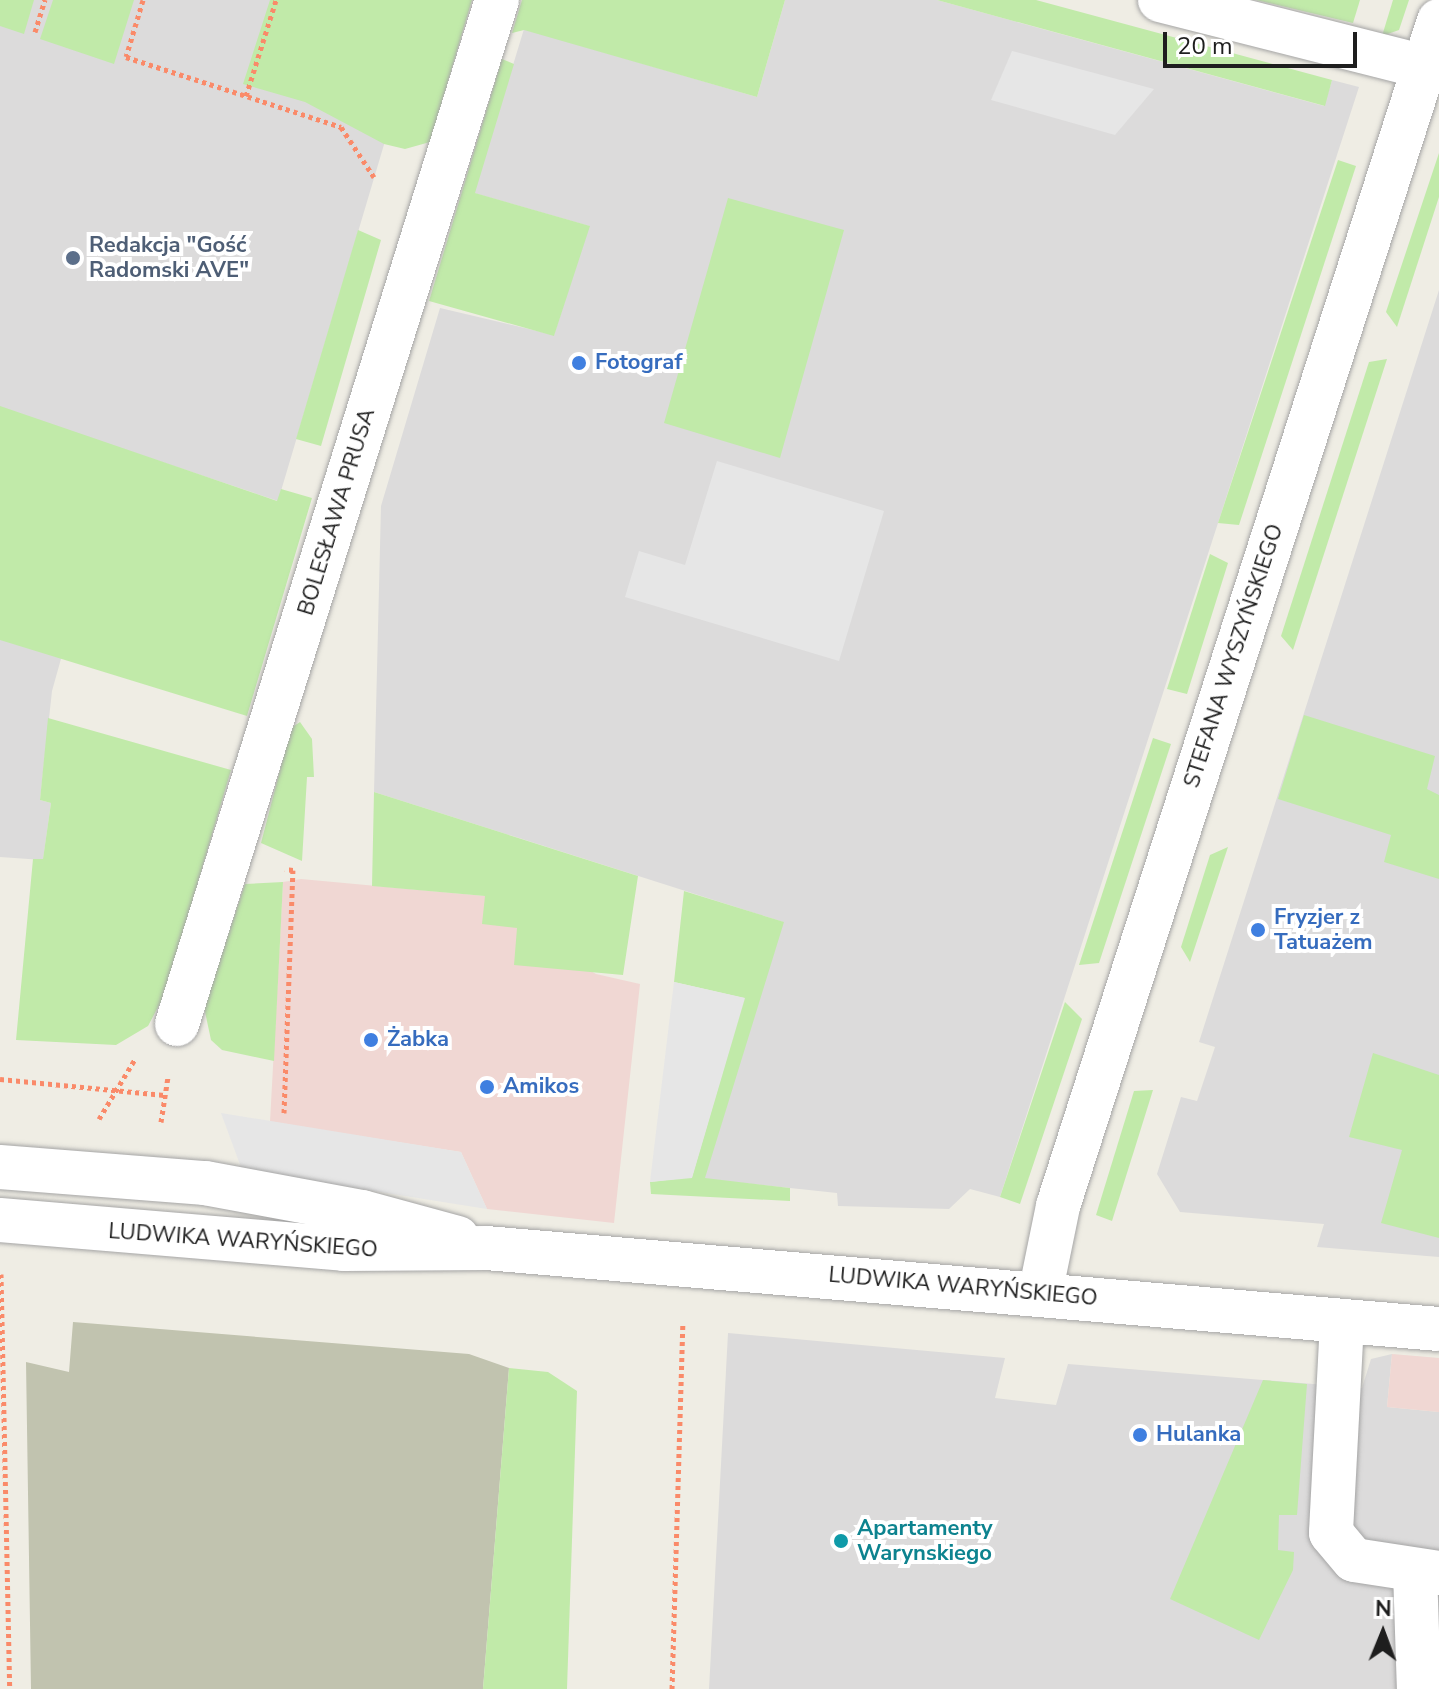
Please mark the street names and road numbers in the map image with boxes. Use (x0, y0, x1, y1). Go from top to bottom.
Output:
street label: BOLESŁAWA PRUSA (293, 405, 381, 619)
street label: STEFANA WYSZYŃSKIEGO (1179, 521, 1289, 791)
street label: LUDWIKA WARYŃSKIEGO (107, 1218, 379, 1264)
street label: LUDWIKA WARYŃSKIEGO (827, 1262, 1099, 1312)

